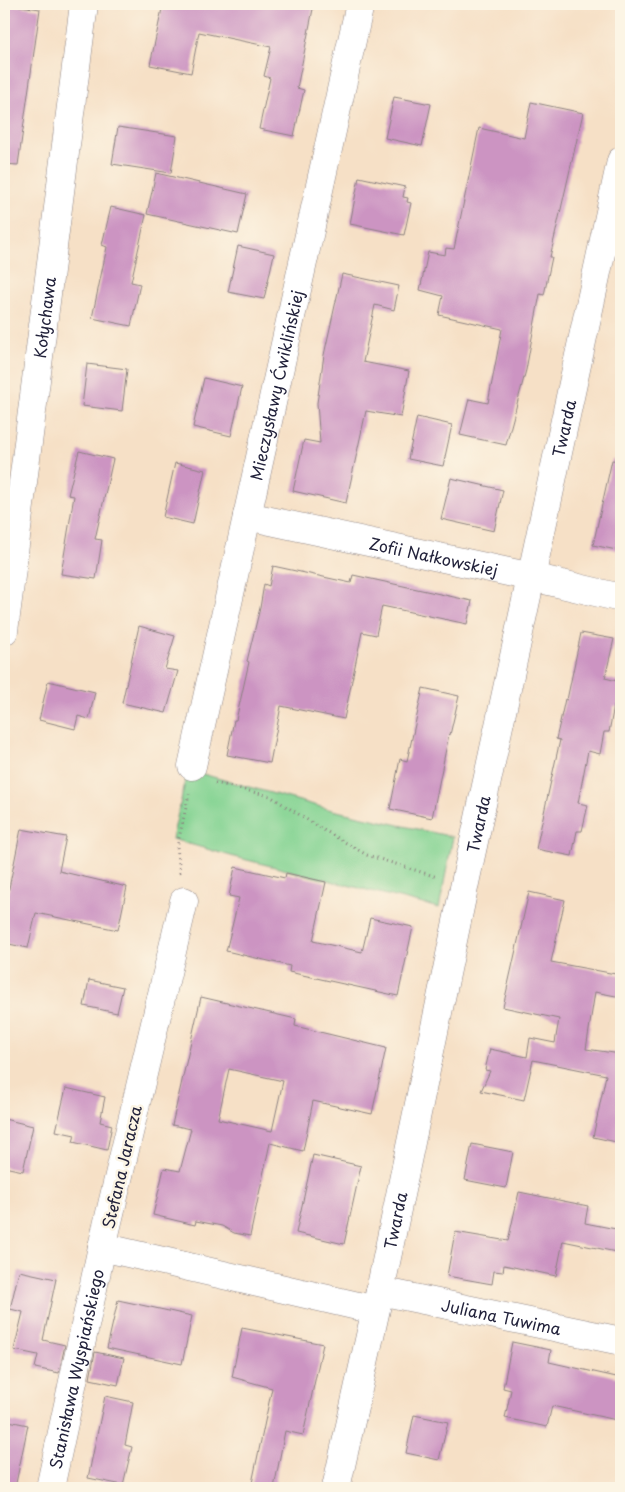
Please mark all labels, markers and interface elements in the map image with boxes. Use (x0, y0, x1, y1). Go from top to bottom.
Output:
street label: Kołychawa (27, 275, 61, 360)
street label: Mieczysławy Ćwiklińskiej (243, 288, 309, 483)
street label: Twarda (545, 397, 581, 459)
street label: Zofii Nałkowskiej (367, 531, 500, 581)
street label: Twarda (460, 793, 496, 855)
street label: Stefana Jaracza (95, 1103, 147, 1231)
street label: Twarda (377, 1190, 412, 1251)
street label: Stanisława Wyspiańskiego (42, 1267, 109, 1471)
street label: Juliana Tuwima (439, 1292, 564, 1340)

